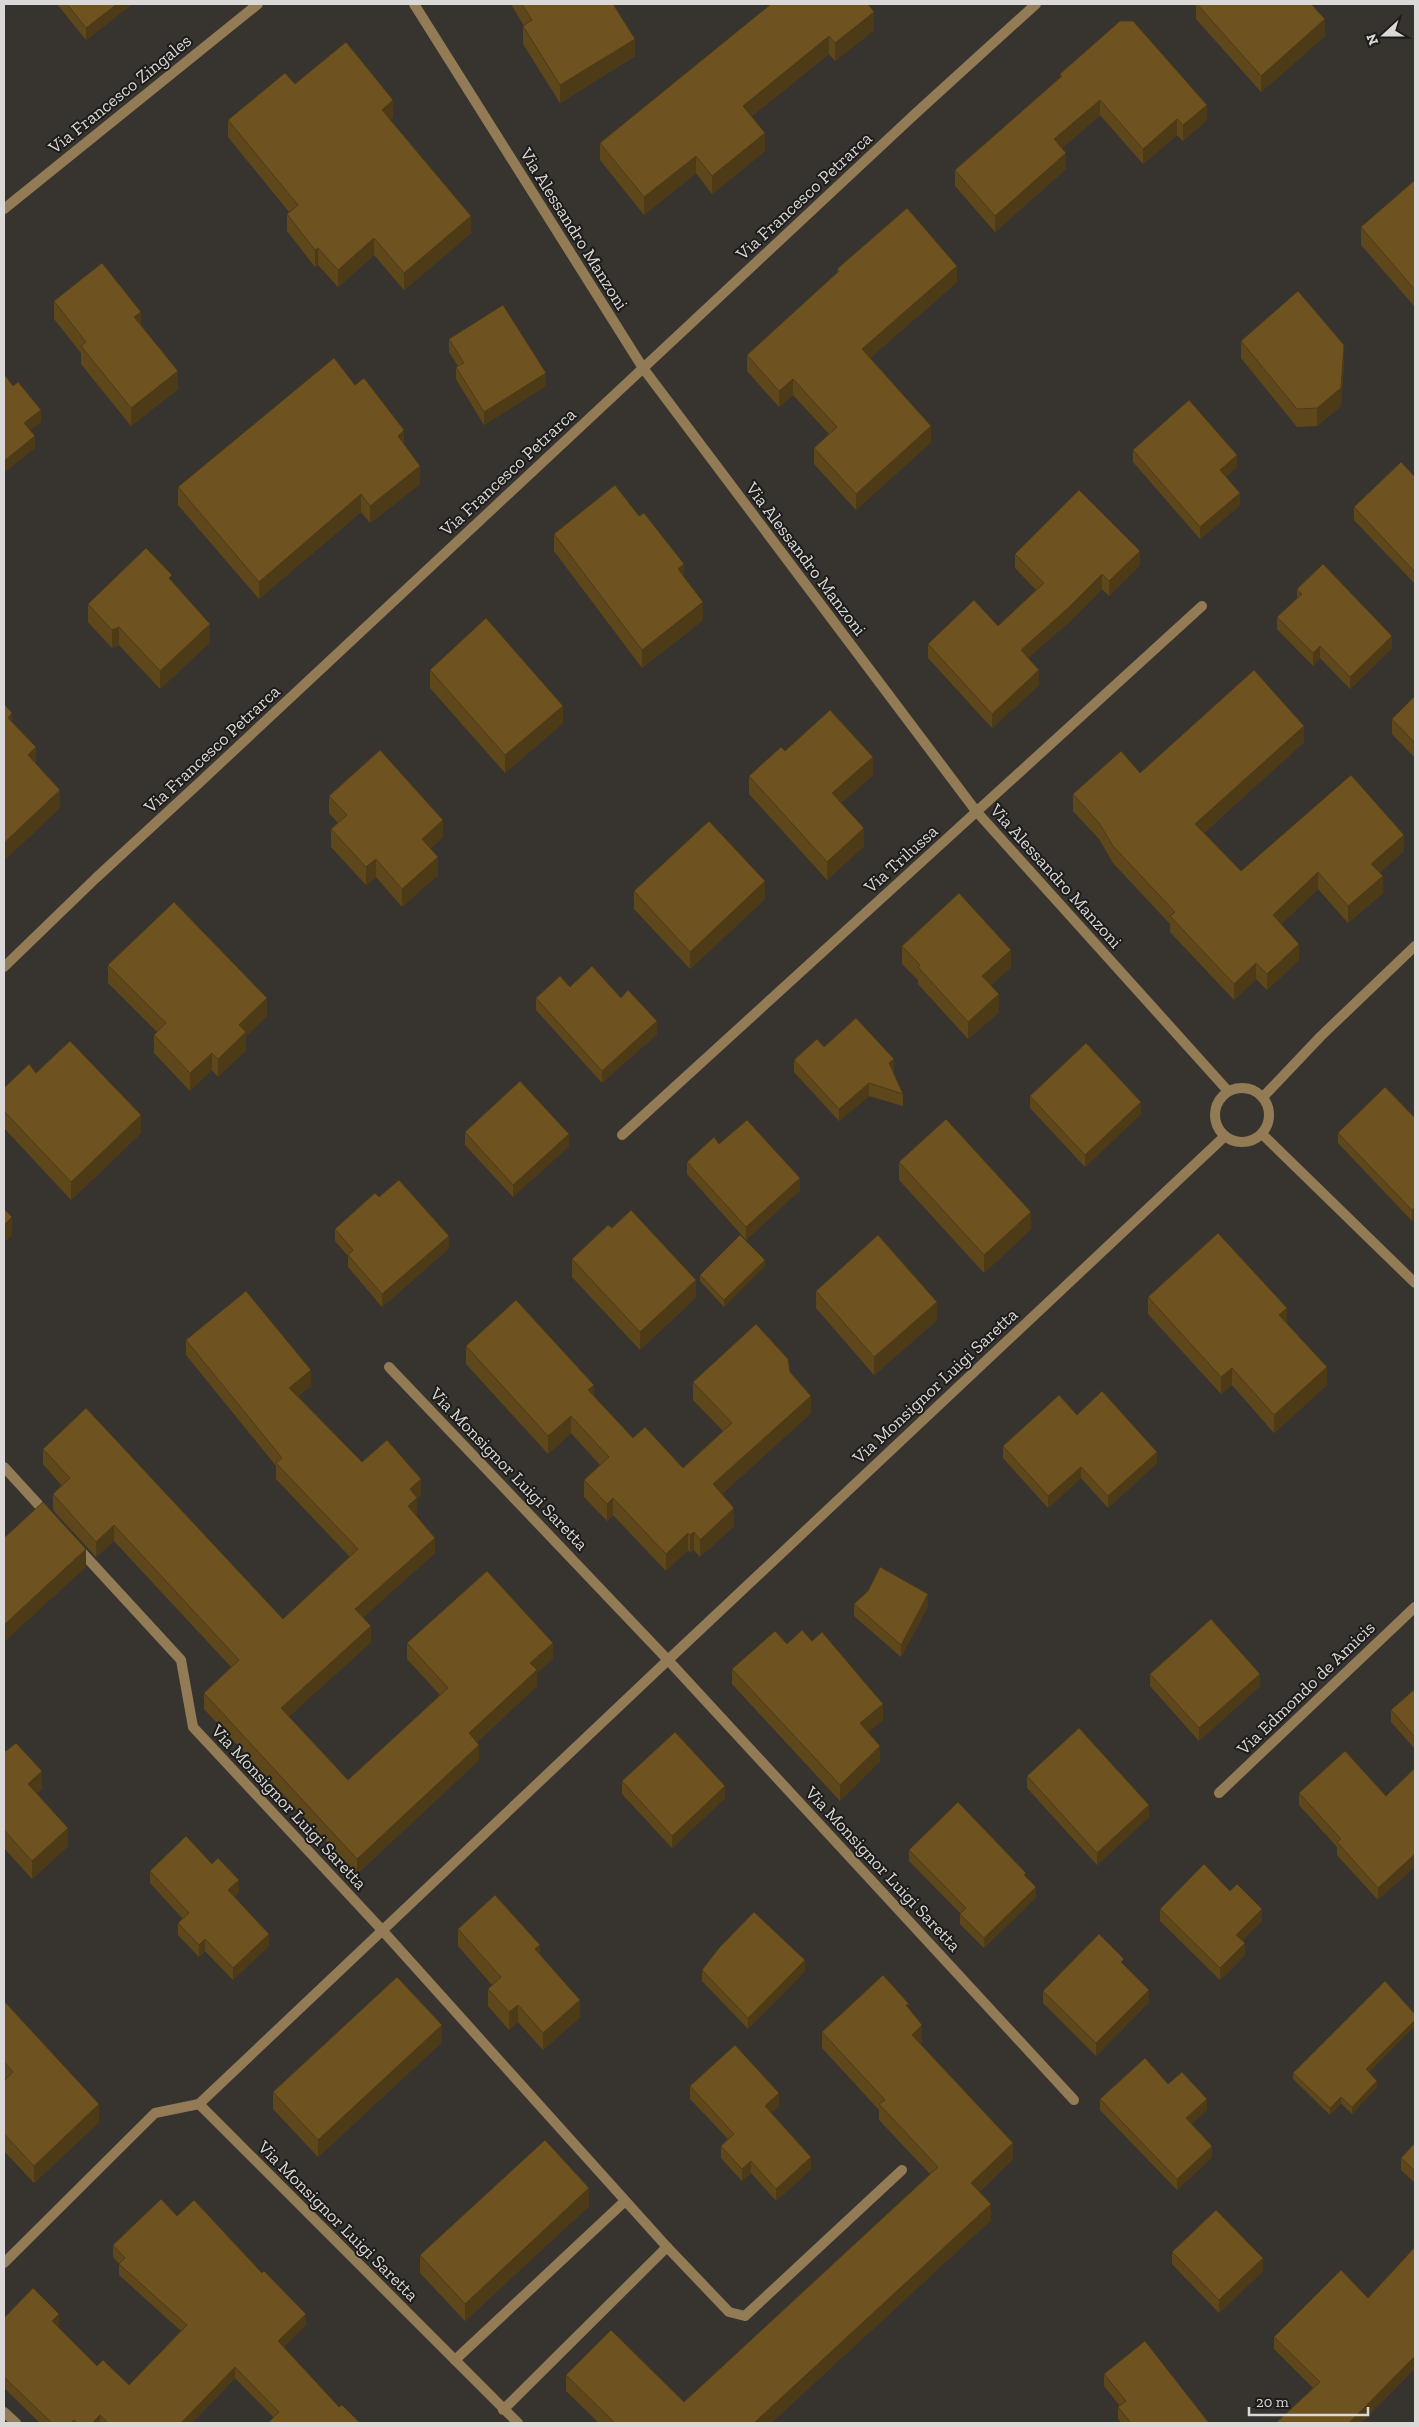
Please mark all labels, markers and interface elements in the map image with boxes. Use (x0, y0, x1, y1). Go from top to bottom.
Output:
north arrow (1359, 10, 1409, 60)
street label: Via Francesco Zingales (43, 30, 196, 159)
text: N (1362, 31, 1382, 47)
street label: Via Francesco Petrarca (731, 127, 877, 265)
street label: Via Alessandro Manzoni (515, 143, 633, 314)
street label: Via Francesco Petrarca (435, 403, 581, 541)
street label: Via Alessandro Manzoni (740, 477, 871, 640)
street label: Via Francesco Petrarca (139, 680, 285, 818)
street label: Via Alessandro Manzoni (985, 799, 1127, 953)
street label: Via Trilussa (859, 820, 943, 899)
street label: Via Monsignor Luigi Saretta (847, 1303, 1022, 1469)
street label: Via Monsignor Luigi Saretta (425, 1382, 593, 1555)
street label: Via Edmondo de Amicis (1232, 1616, 1380, 1760)
street label: Via Monsignor Luigi Saretta (206, 1719, 372, 1894)
street label: Via Monsignor Luigi Saretta (800, 1781, 966, 1956)
street label: Via Monsignor Luigi Saretta (252, 2135, 423, 2306)
scale bar (1249, 2384, 1368, 2416)
text: 20 m (1256, 2393, 1289, 2411)

